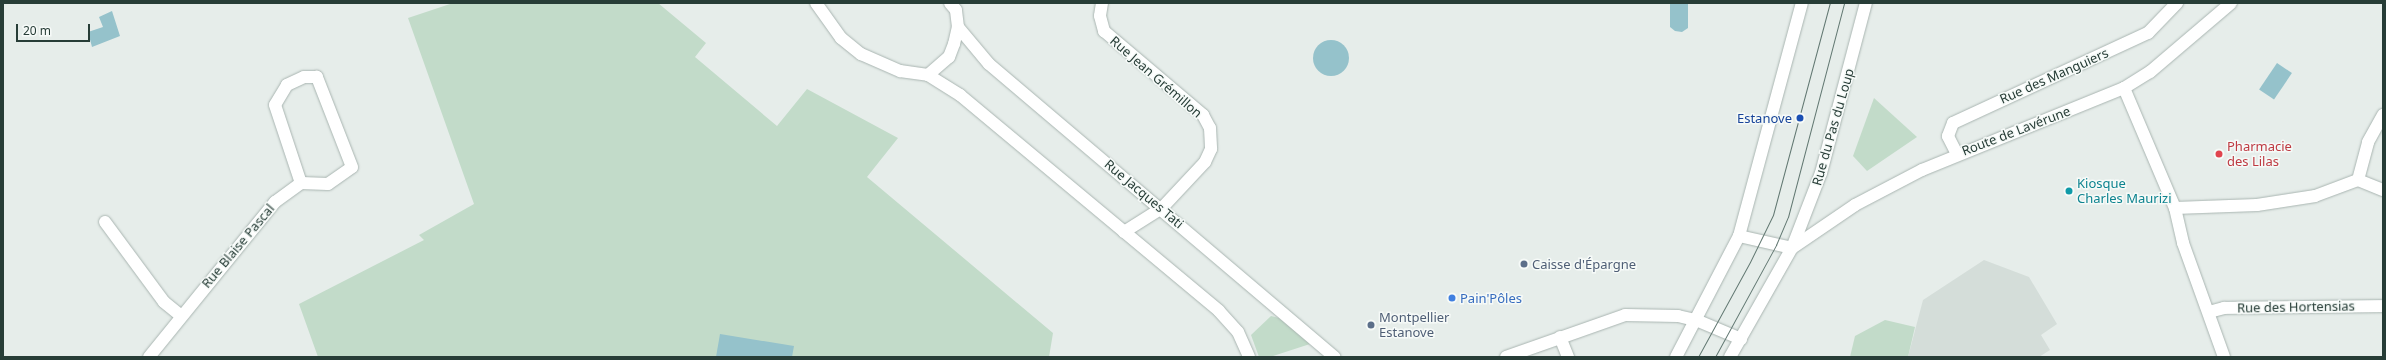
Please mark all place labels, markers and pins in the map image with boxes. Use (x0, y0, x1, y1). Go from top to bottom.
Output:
place label: Estanove (1737, 110, 1792, 126)
marker: Estanove (1795, 113, 1805, 123)
place label: Pharmacie des Lilas (2227, 139, 2292, 170)
marker: Pharmacie des Lilas (2214, 149, 2224, 159)
place label: Kiosque Charles Maurizi (2077, 176, 2172, 207)
marker: Kiosque Charles Maurizi (2064, 186, 2074, 196)
place label: Caisse d'Épargne (1532, 256, 1636, 272)
marker: Caisse d'Épargne (1519, 259, 1529, 269)
place label: Pain'Pôles (1460, 290, 1522, 306)
marker: Pain'Pôles (1447, 293, 1457, 303)
place label: Montpellier Estanove (1379, 310, 1449, 341)
marker: Montpellier Estanove (1366, 320, 1376, 330)

